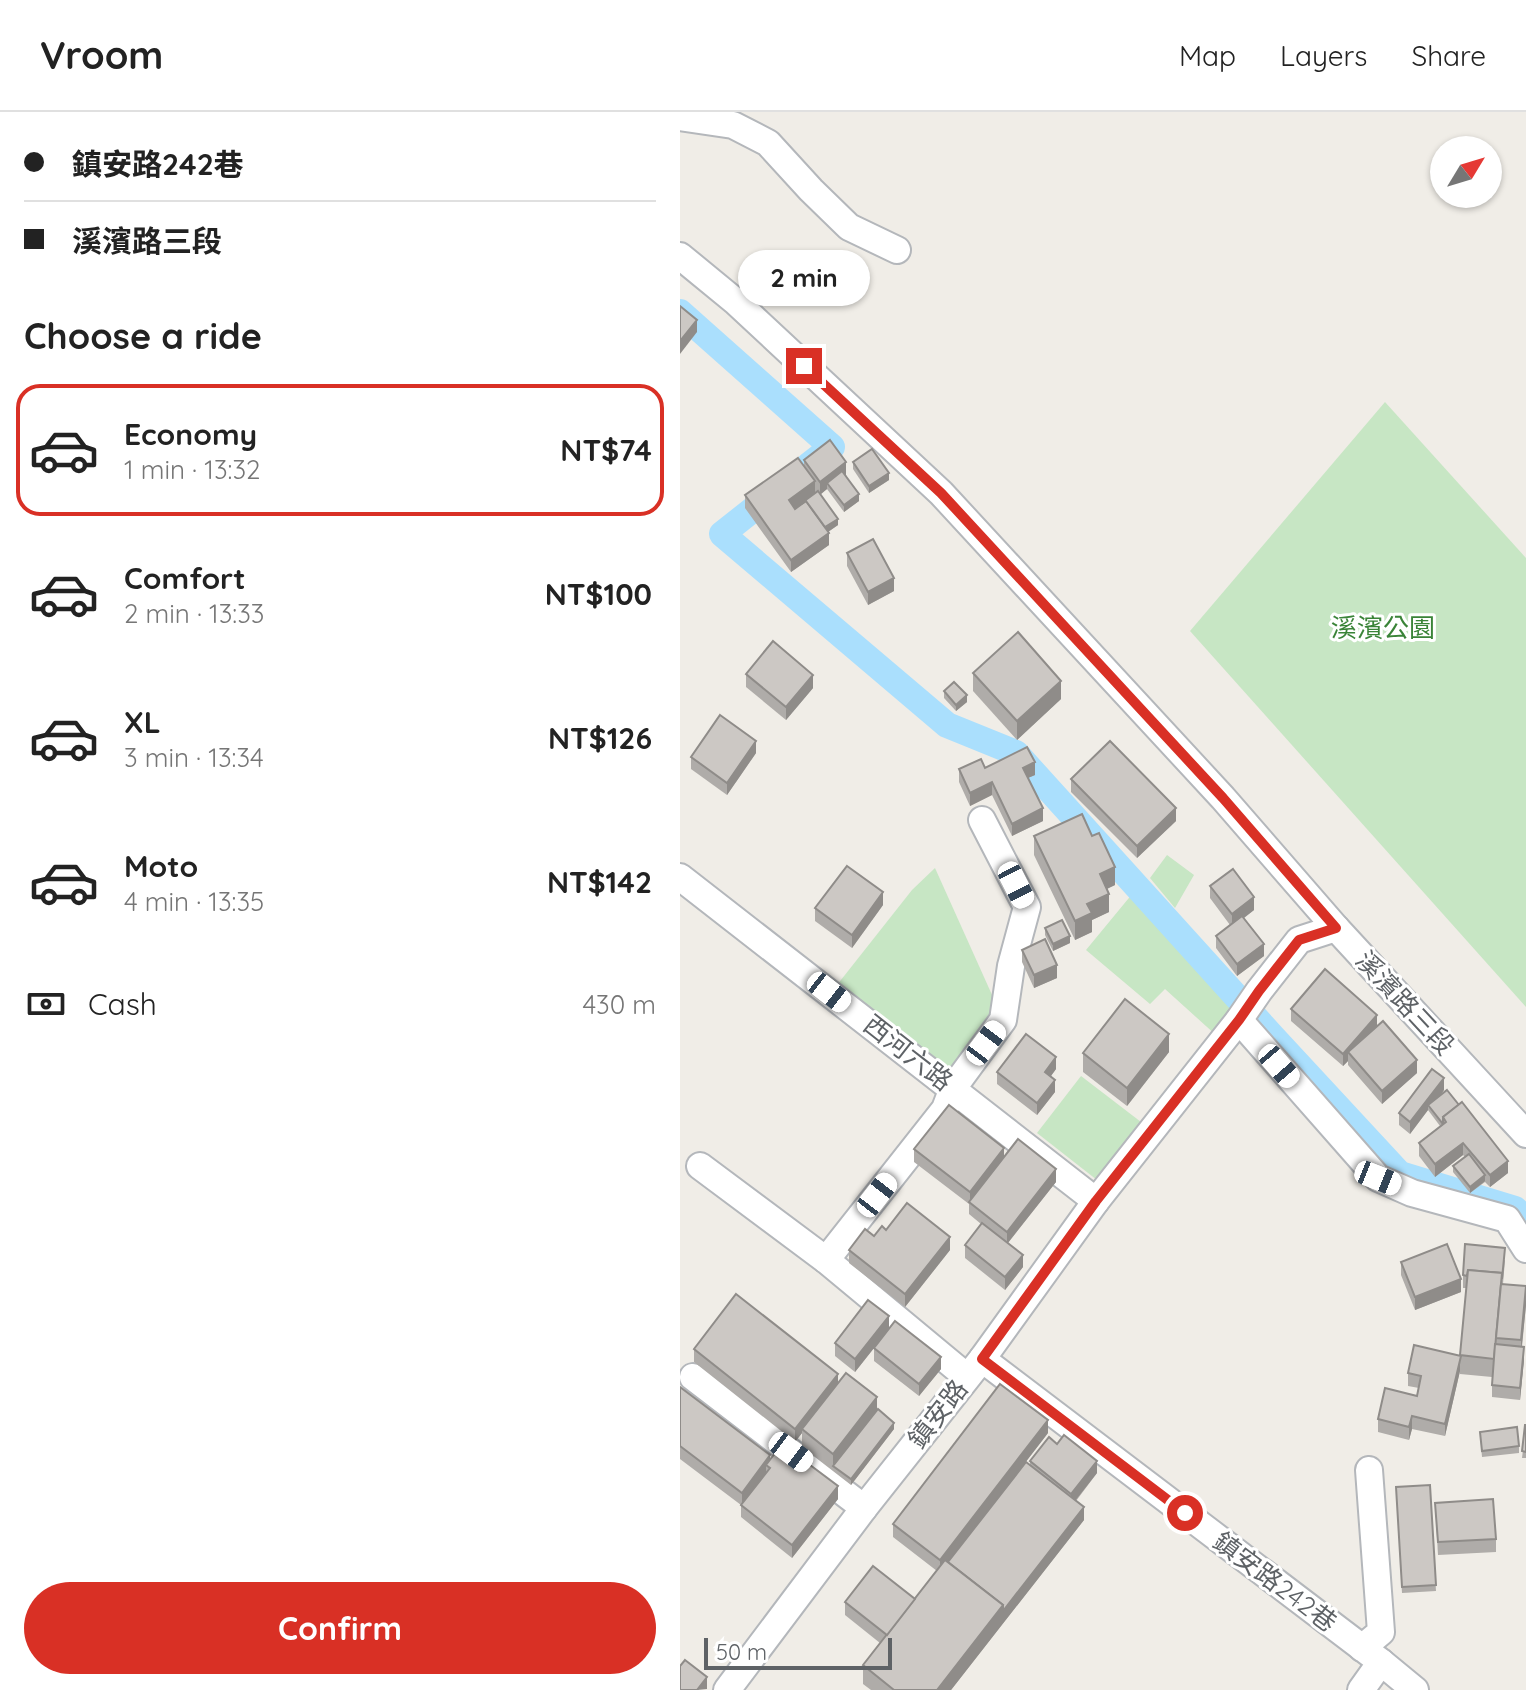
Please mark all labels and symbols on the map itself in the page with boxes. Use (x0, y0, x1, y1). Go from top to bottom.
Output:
north arrow (1430, 136, 1502, 208)
callout: 2 min (738, 250, 870, 306)
route end (786, 348, 822, 384)
park label: 溪濱公園 (1331, 611, 1435, 644)
car (994, 858, 1038, 912)
street label: 溪濱路三段 (1349, 944, 1462, 1061)
car (803, 968, 855, 1016)
street label: 西河六路 (857, 1008, 959, 1098)
car (962, 1017, 1010, 1069)
car (1254, 1040, 1304, 1092)
car (1351, 1158, 1405, 1198)
car (853, 1169, 901, 1221)
street label: 鎮安路 (901, 1373, 975, 1455)
car (765, 1428, 817, 1476)
route start (1167, 1495, 1203, 1531)
street label: 鎮安路242巷 (1207, 1524, 1344, 1639)
scale bar (704, 1634, 892, 1670)

